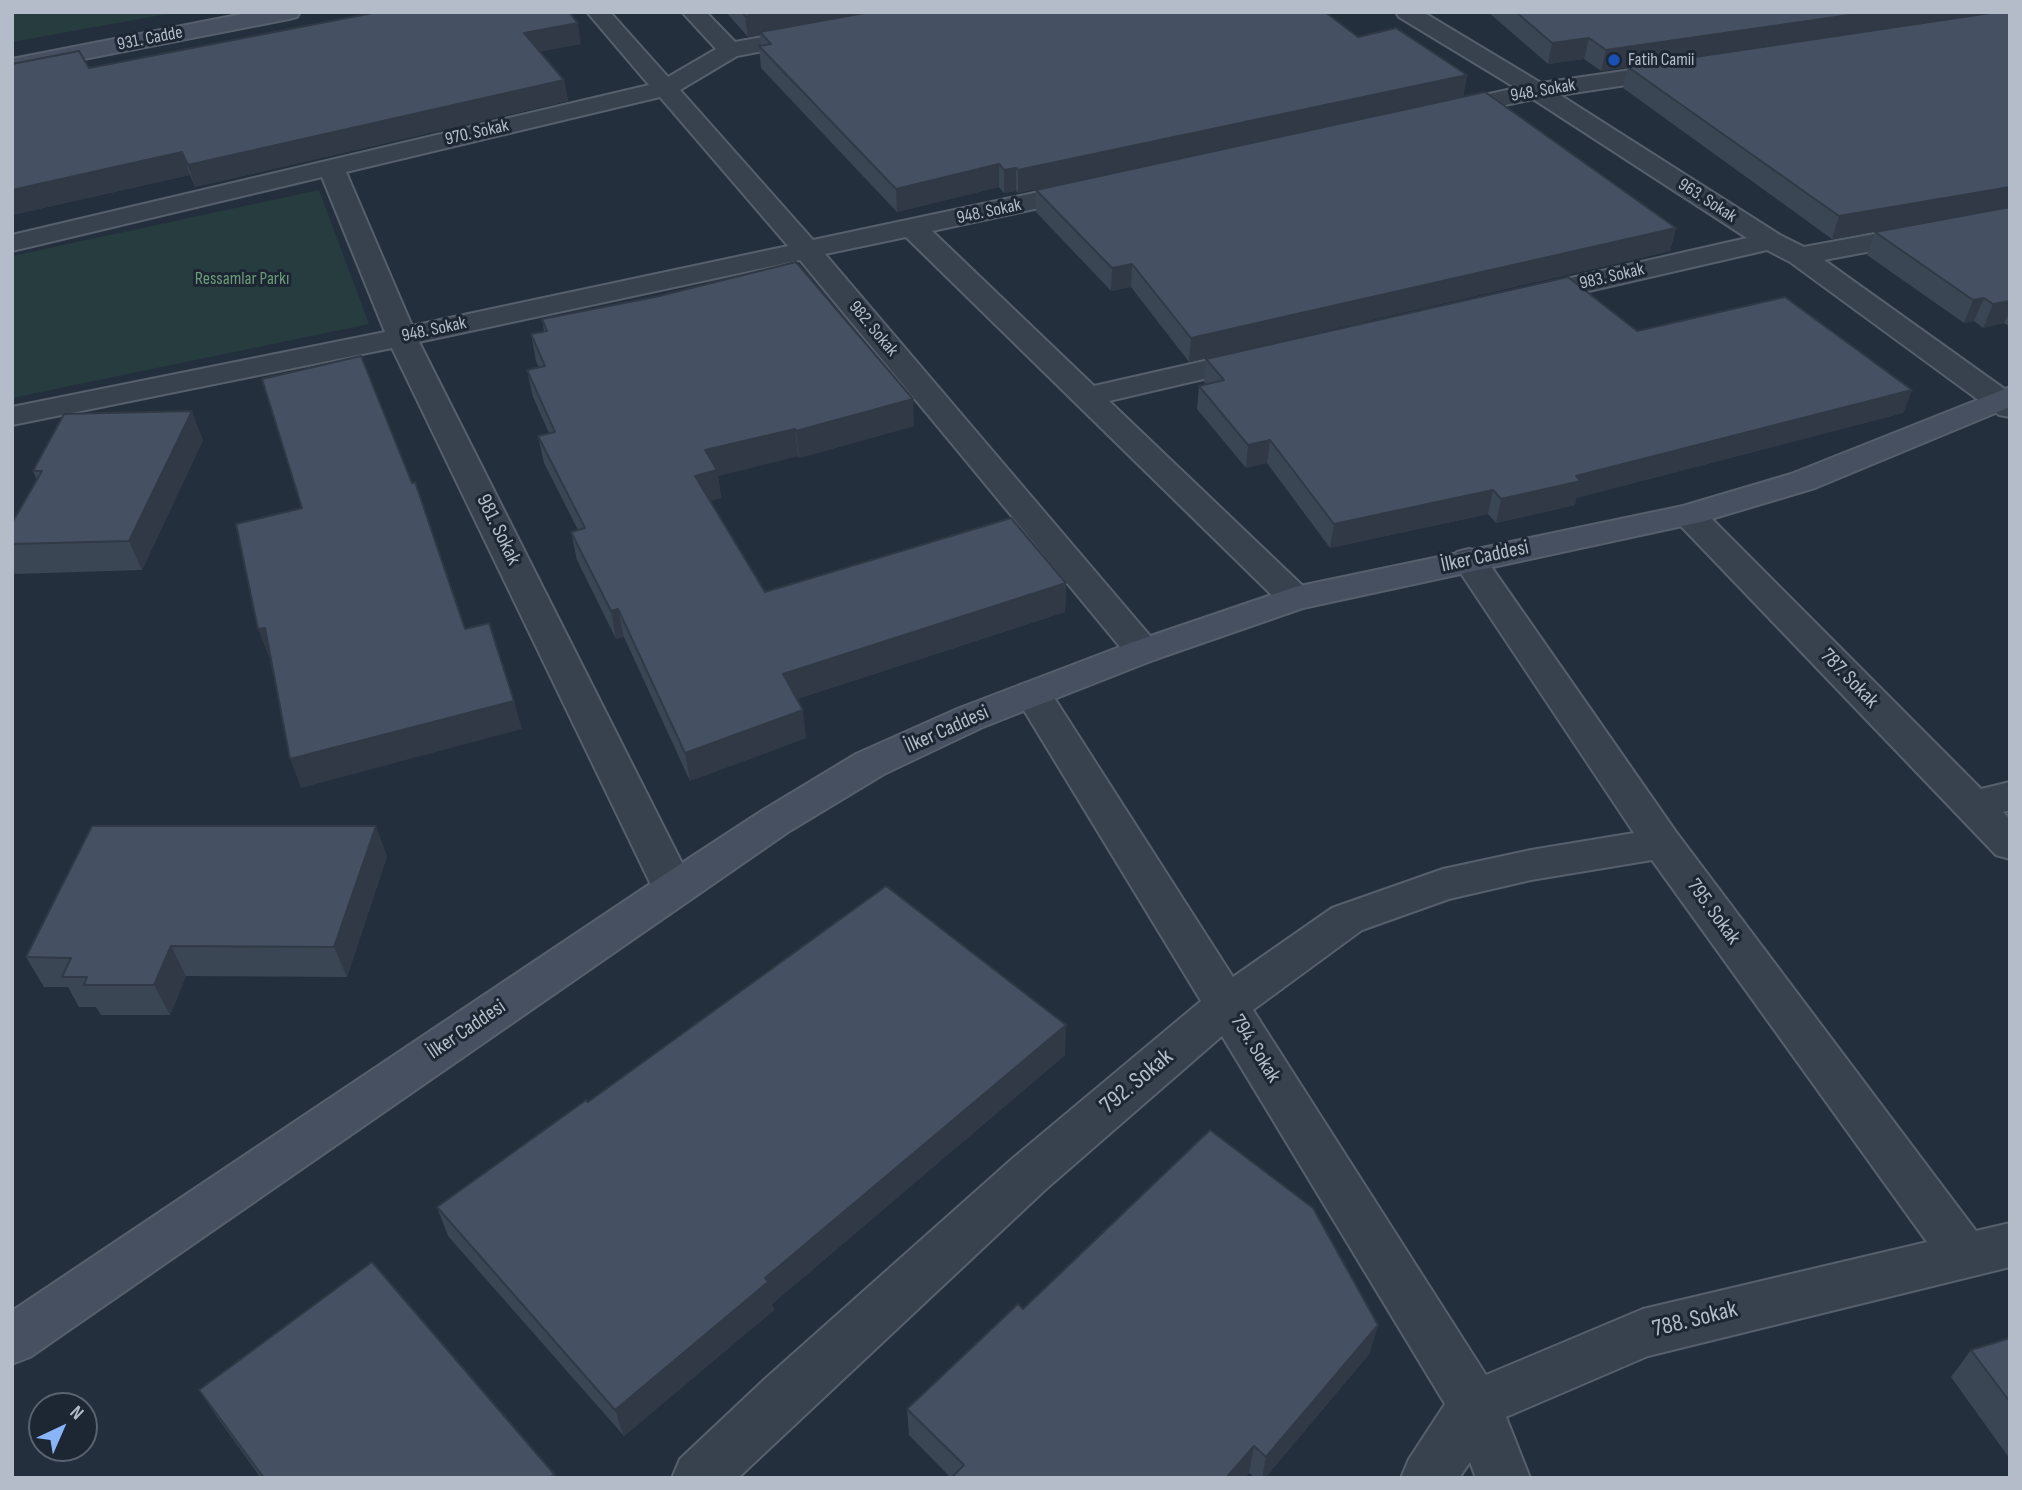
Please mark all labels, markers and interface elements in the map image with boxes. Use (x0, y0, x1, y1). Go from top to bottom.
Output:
street label: 931. Cadde (115, 22, 185, 56)
place label: Fatih Camii (1628, 49, 1694, 71)
marker: Fatih Camii (1606, 52, 1622, 68)
street label: 948. Sokak (1509, 75, 1577, 107)
street label: 970. Sokak (443, 115, 511, 151)
street label: 963. Sokak (1674, 174, 1740, 228)
street label: 948. Sokak (955, 195, 1023, 229)
street label: 983. Sokak (1578, 259, 1646, 295)
park label: Ressamlar Parkı (195, 268, 289, 290)
street label: 982. Sokak (844, 297, 902, 361)
street label: 948. Sokak (400, 313, 468, 347)
street label: 981. Sokak (470, 491, 526, 569)
street label: İlker Caddesi (1439, 535, 1531, 579)
street label: 787. Sokak (1815, 644, 1883, 714)
street label: İlker Caddesi (901, 700, 993, 760)
street label: 795. Sokak (1681, 874, 1745, 950)
street label: İlker Caddesi (423, 995, 511, 1065)
street label: 794. Sokak (1224, 1010, 1286, 1088)
street label: 792. Sokak (1095, 1043, 1179, 1121)
street label: 788. Sokak (1650, 1296, 1740, 1344)
north arrow (28, 1392, 98, 1462)
text: N (65, 1401, 88, 1425)

